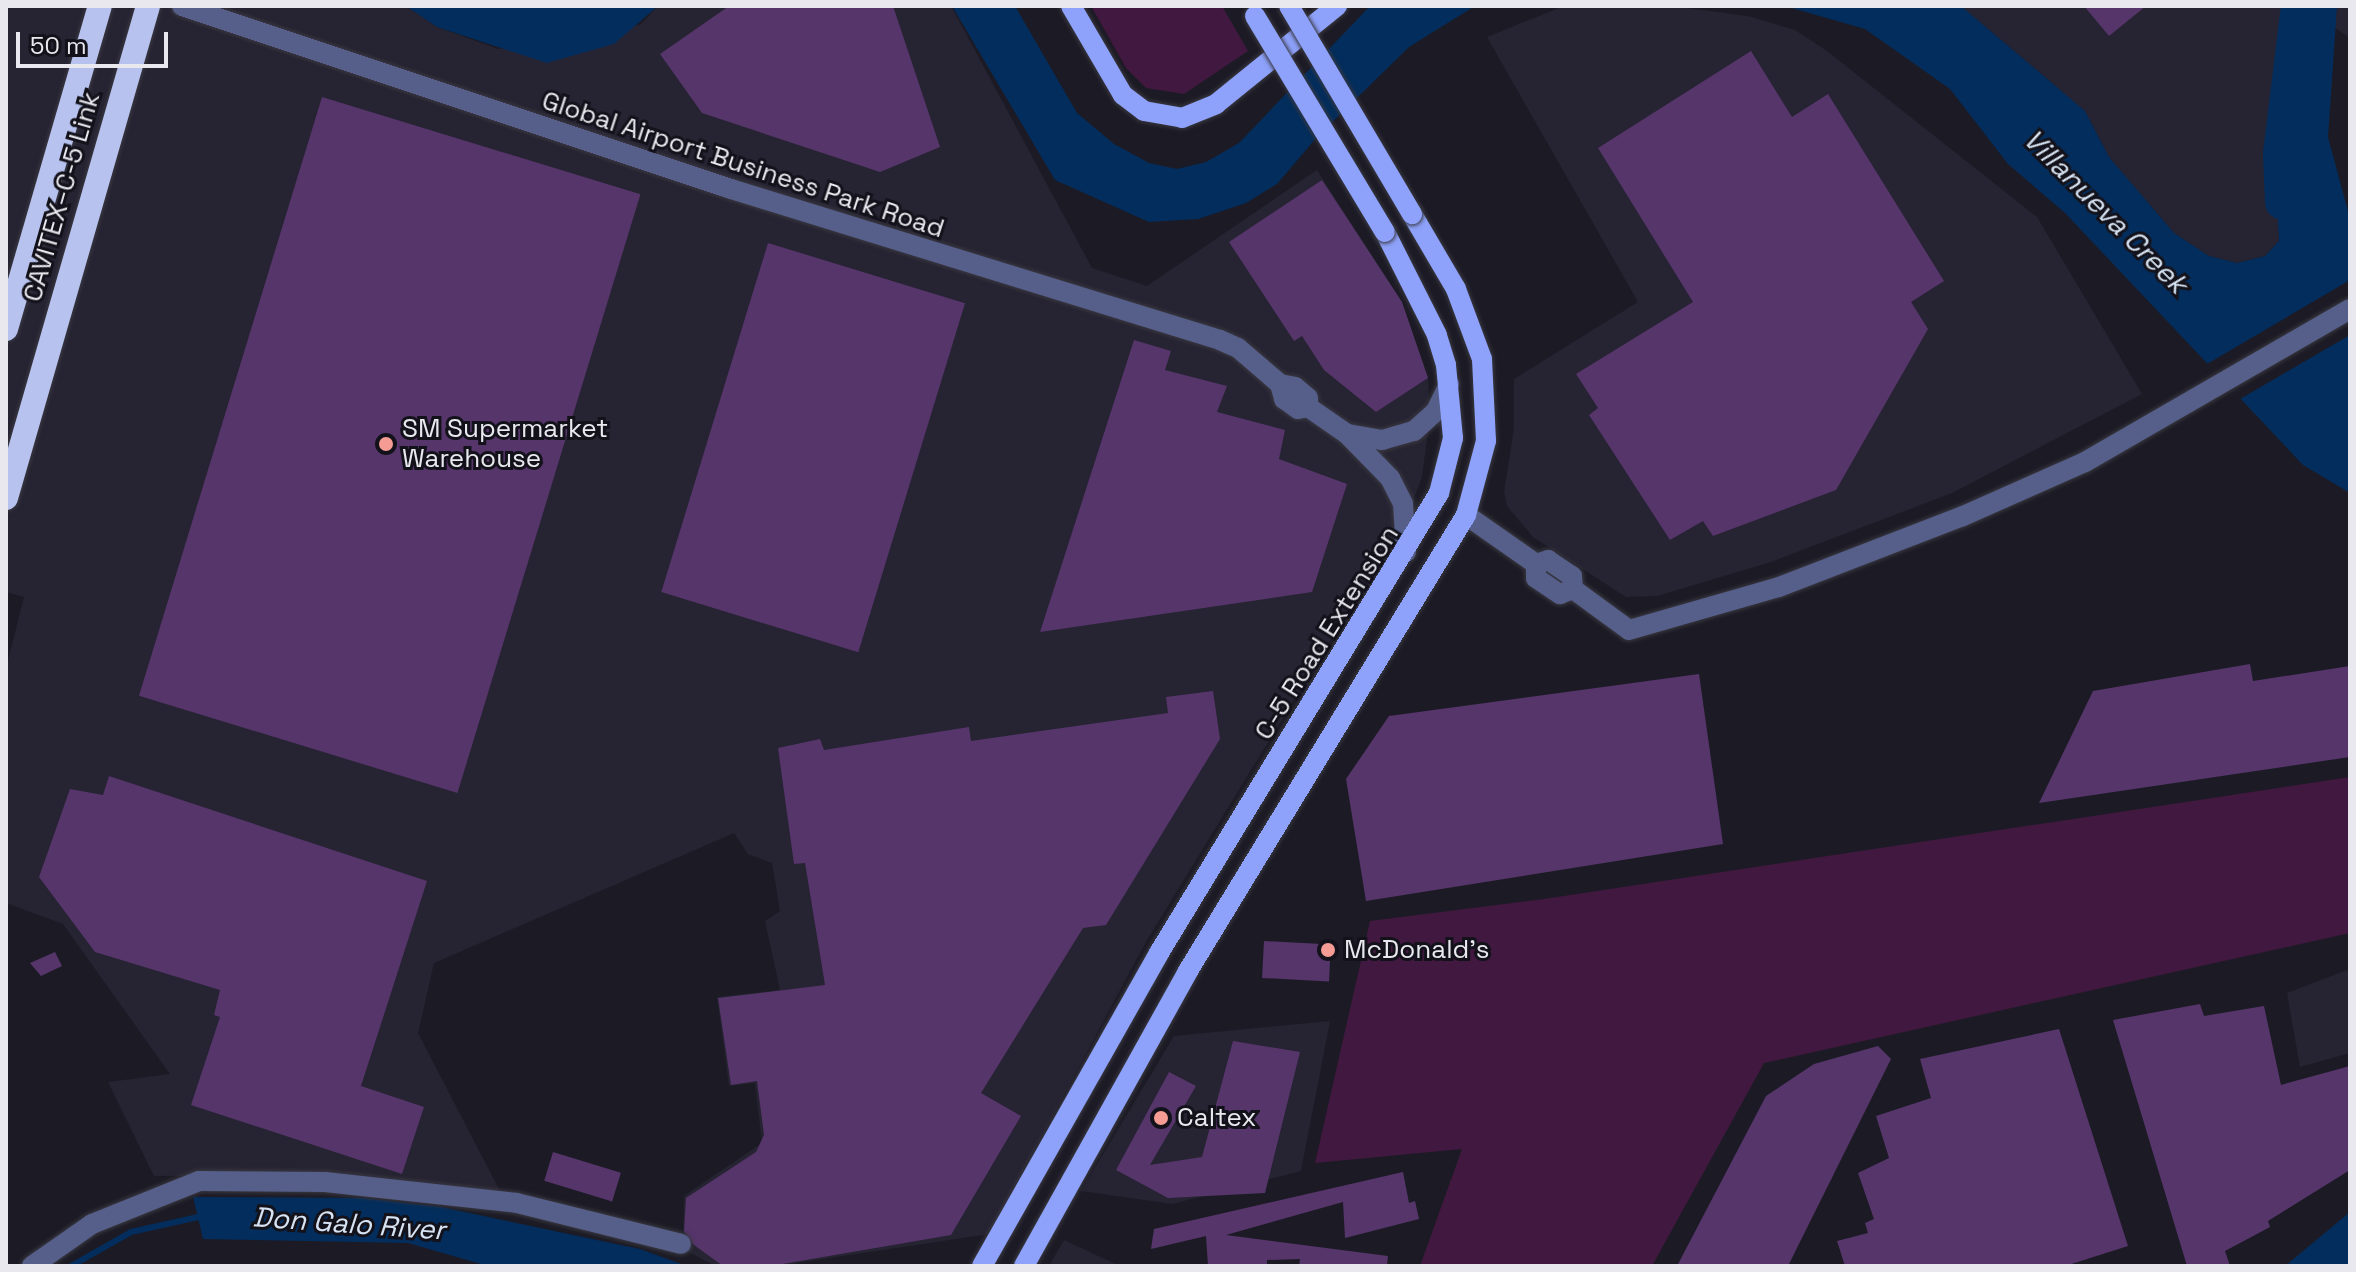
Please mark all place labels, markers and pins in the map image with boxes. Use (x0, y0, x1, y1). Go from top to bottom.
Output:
place label: SM Supermarket Warehouse (402, 413, 608, 474)
marker: SM Supermarket Warehouse (377, 435, 395, 453)
place label: McDonald's (1344, 934, 1489, 966)
marker: McDonald's (1319, 941, 1337, 959)
place label: Caltex (1177, 1102, 1256, 1134)
marker: Caltex (1152, 1109, 1170, 1127)

